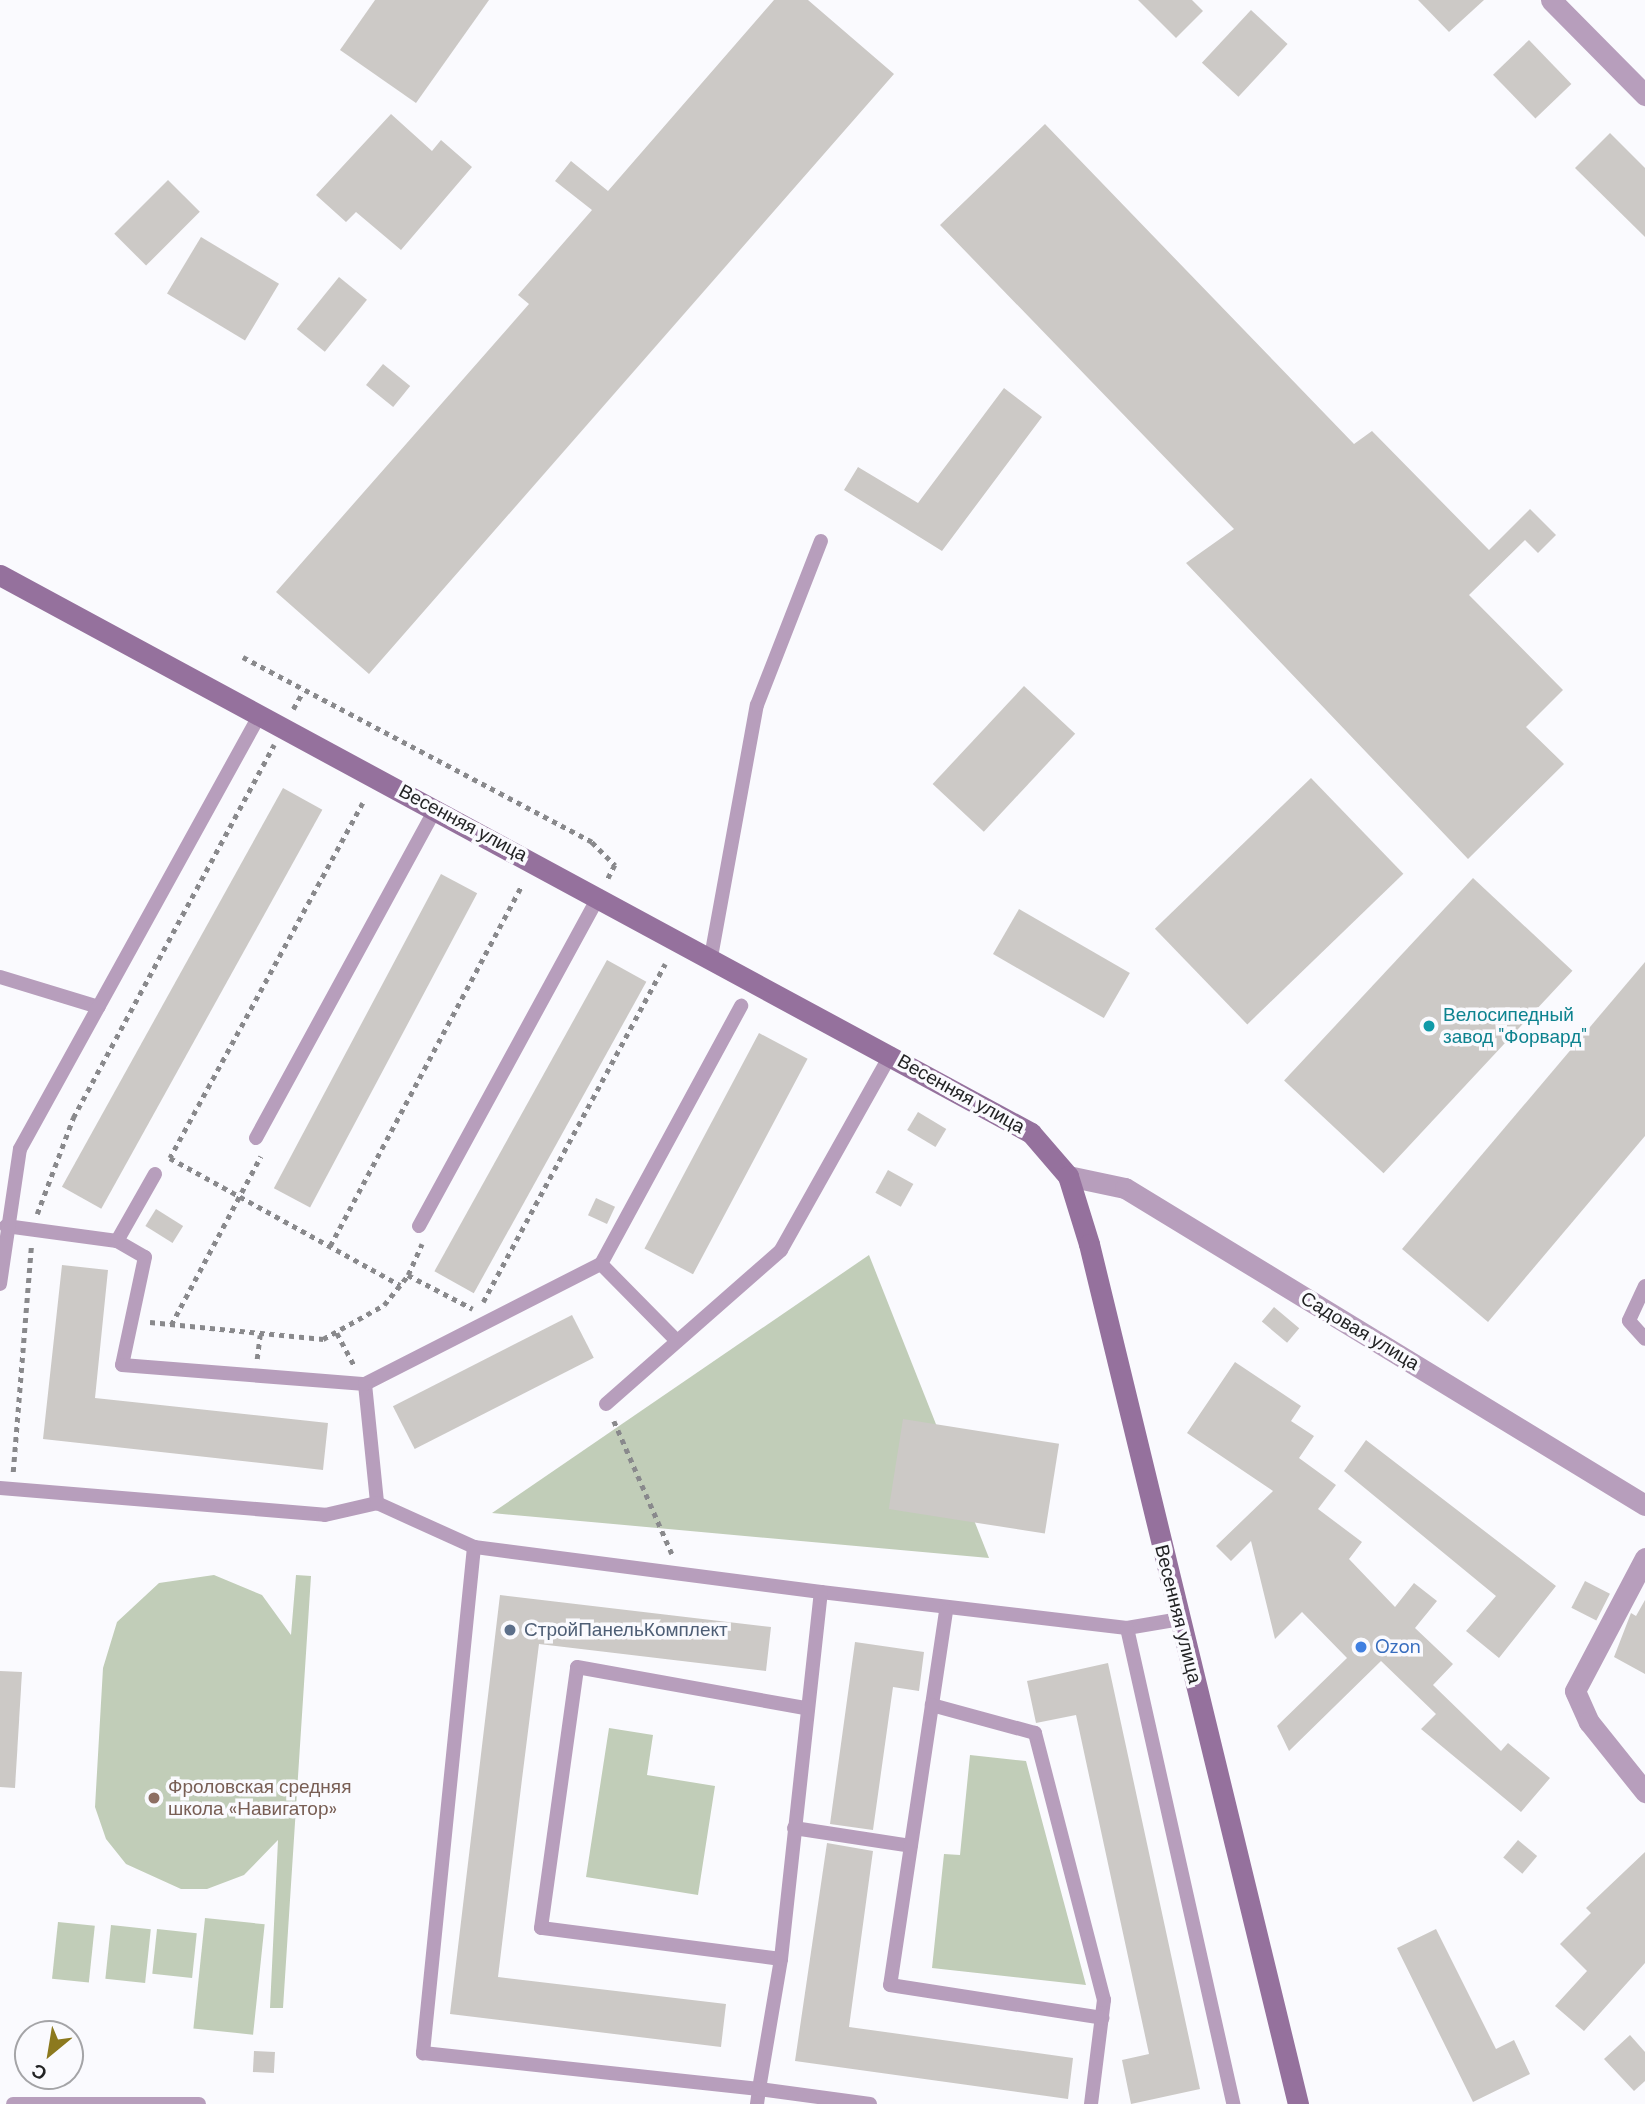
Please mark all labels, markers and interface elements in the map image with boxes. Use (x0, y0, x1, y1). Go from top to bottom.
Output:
street label: Весенняя улица (395, 780, 531, 866)
place label: Велосипедный завод "Форвард" (1443, 1004, 1587, 1048)
marker: Велосипедный завод "Форвард" (1421, 1018, 1437, 1034)
street label: Весенняя улица (893, 1050, 1029, 1138)
street label: Садовая улица (1297, 1287, 1423, 1375)
street label: Весенняя улица (1150, 1542, 1206, 1686)
place label: СтройПанельКомплект (524, 1619, 728, 1641)
marker: СтройПанельКомплект (502, 1622, 518, 1638)
place label: Ozon (1375, 1636, 1421, 1658)
marker: Ozon (1353, 1639, 1369, 1655)
place label: Фроловская средняя школа «Навигатор» (168, 1776, 351, 1820)
marker: Фроловская средняя школа «Навигатор» (146, 1790, 162, 1806)
north arrow (14, 2020, 84, 2090)
text: С (27, 2058, 51, 2086)

